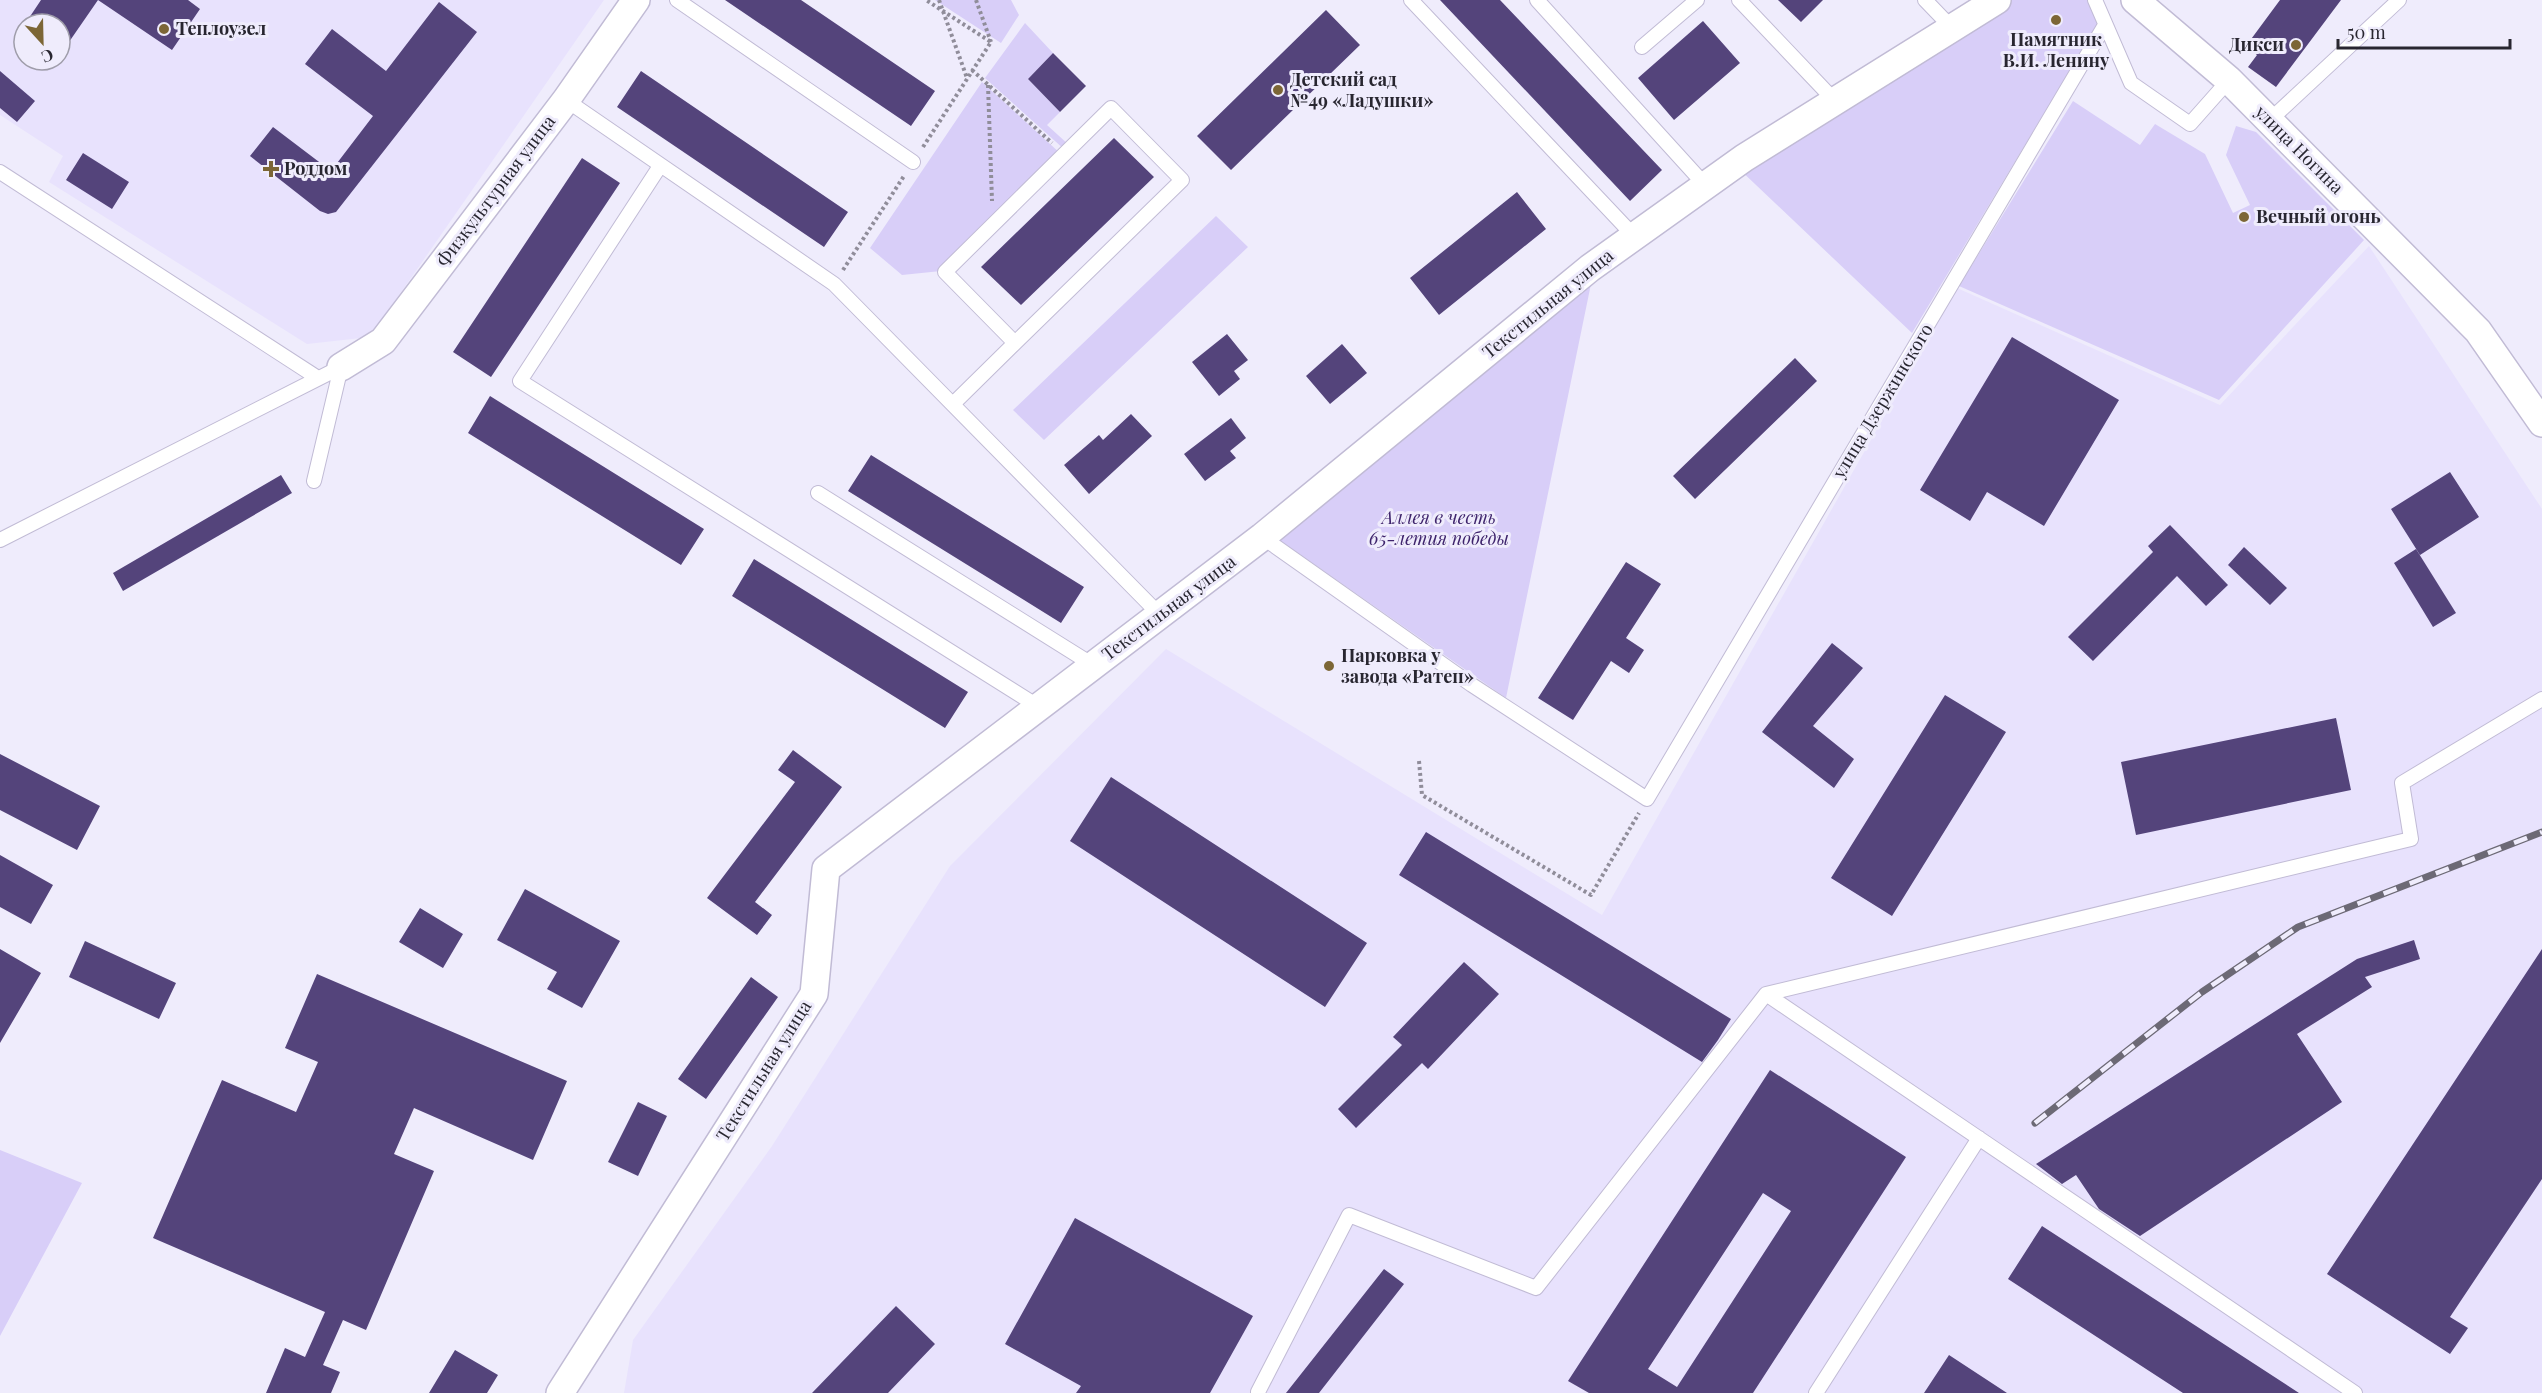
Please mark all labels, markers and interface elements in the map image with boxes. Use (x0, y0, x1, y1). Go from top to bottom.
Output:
north arrow (12, 12, 72, 72)
scale bar (2338, 12, 2510, 50)
marker: Памятник В.И. Ленину (2049, 13, 2063, 27)
place label: Теплоузел (176, 16, 266, 40)
text: 50 m (2347, 20, 2386, 44)
marker: Теплоузел (157, 22, 171, 36)
place label: Памятник В.И. Ленину (2003, 27, 2110, 72)
place label: Дикси (2229, 32, 2284, 56)
marker: Дикси (2289, 38, 2303, 52)
text: С (39, 45, 57, 68)
place label: Детский сад №49 «Ладушки» (1290, 67, 1433, 112)
marker: Детский сад №49 «Ладушки» (1271, 83, 1285, 97)
street label: улица Ногина (2250, 99, 2349, 199)
street label: Физкультурная улица (430, 110, 560, 271)
place label: Роддом (284, 156, 347, 180)
marker: Роддом (262, 160, 280, 178)
place label: Вечный огонь (2256, 204, 2381, 228)
marker: Вечный огонь (2237, 210, 2251, 224)
street label: Текстильная улица (1477, 243, 1618, 363)
street label: улица Дзержинского (1826, 319, 1938, 483)
park label: Аллея в честь 65-летия победы (1369, 505, 1509, 550)
street label: Текстильная улица (1097, 549, 1240, 665)
place label: Парковка у завода «Ратеп» (1341, 643, 1474, 688)
marker: Парковка у завода «Ратеп» (1322, 659, 1336, 673)
street label: Текстильная улица (710, 995, 816, 1145)

